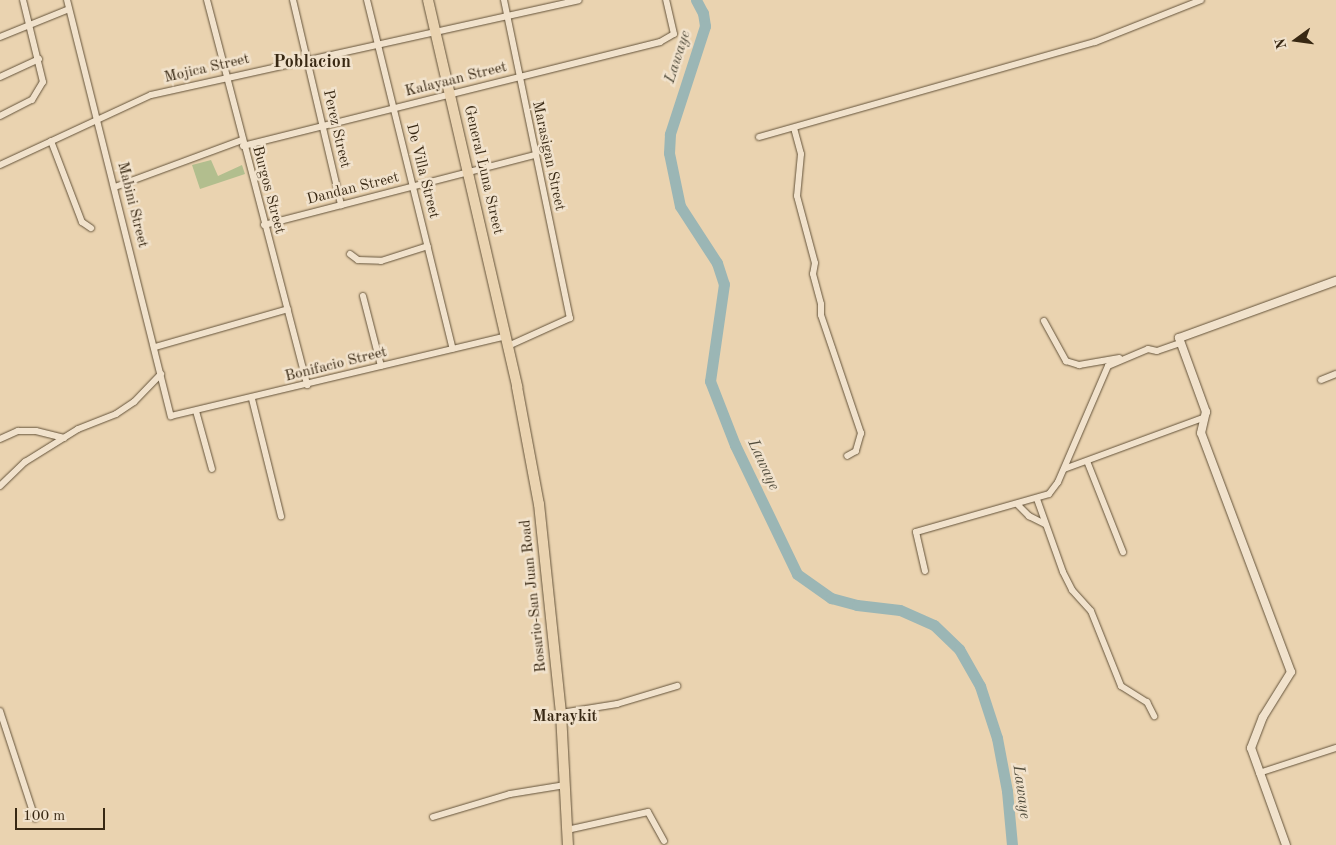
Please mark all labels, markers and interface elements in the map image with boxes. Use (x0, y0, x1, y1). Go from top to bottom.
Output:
north arrow (1271, 15, 1321, 65)
water label: Lawaye (660, 28, 696, 86)
text: N (1273, 37, 1290, 51)
street label: Mojica Street (163, 50, 251, 88)
district label: Poblacion (273, 51, 351, 73)
street label: Kalayaan Street (403, 59, 509, 101)
street label: Perez Street (318, 88, 354, 170)
street label: Marasigan Street (528, 100, 568, 212)
street label: General Luna Street (459, 104, 507, 236)
street label: De Villa Street (402, 122, 442, 220)
street label: Burgos Street (248, 144, 288, 236)
street label: Mabini Street (113, 160, 151, 250)
street label: Dandan Street (305, 169, 401, 209)
street label: Bonifacio Street (283, 344, 389, 386)
water label: Lawaye (743, 436, 783, 494)
street label: Rosario-San Juan Road (517, 519, 551, 673)
district label: Maraykit (533, 707, 597, 727)
water label: Lawaye (1008, 764, 1034, 820)
scale bar (18, 798, 108, 830)
text: 100 m (23, 809, 65, 824)

